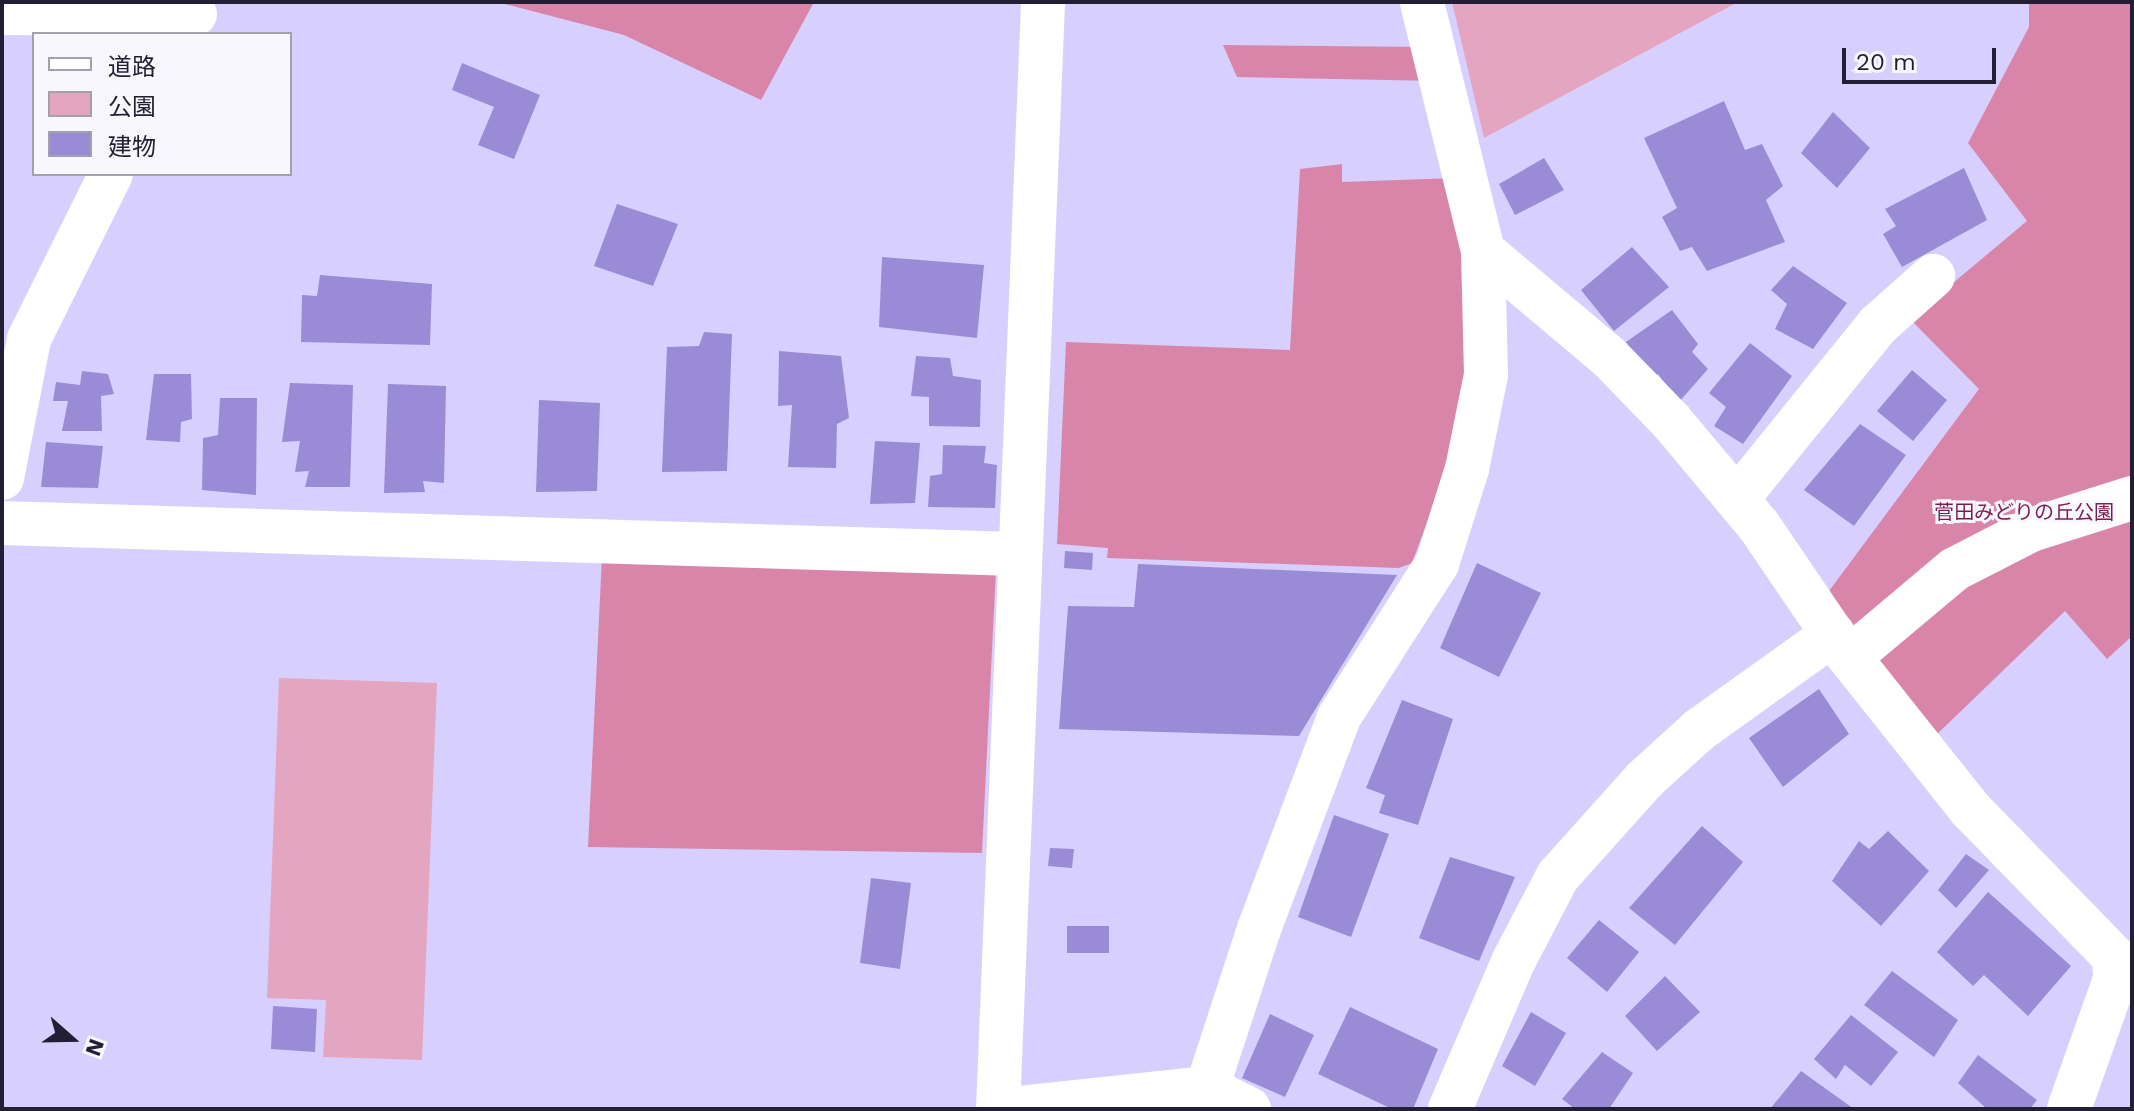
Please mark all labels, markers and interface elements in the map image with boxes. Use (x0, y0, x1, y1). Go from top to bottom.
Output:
legend (32, 32, 292, 176)
scale bar (1846, 32, 2000, 82)
text: 20 m (1856, 48, 1916, 76)
text: 道路 (108, 53, 156, 81)
text: 公園 (108, 93, 156, 121)
text: 建物 (108, 133, 156, 161)
park label: 菅田みどりの丘公園 (1934, 500, 2114, 524)
north arrow (32, 999, 112, 1079)
text: N (80, 1035, 110, 1059)

